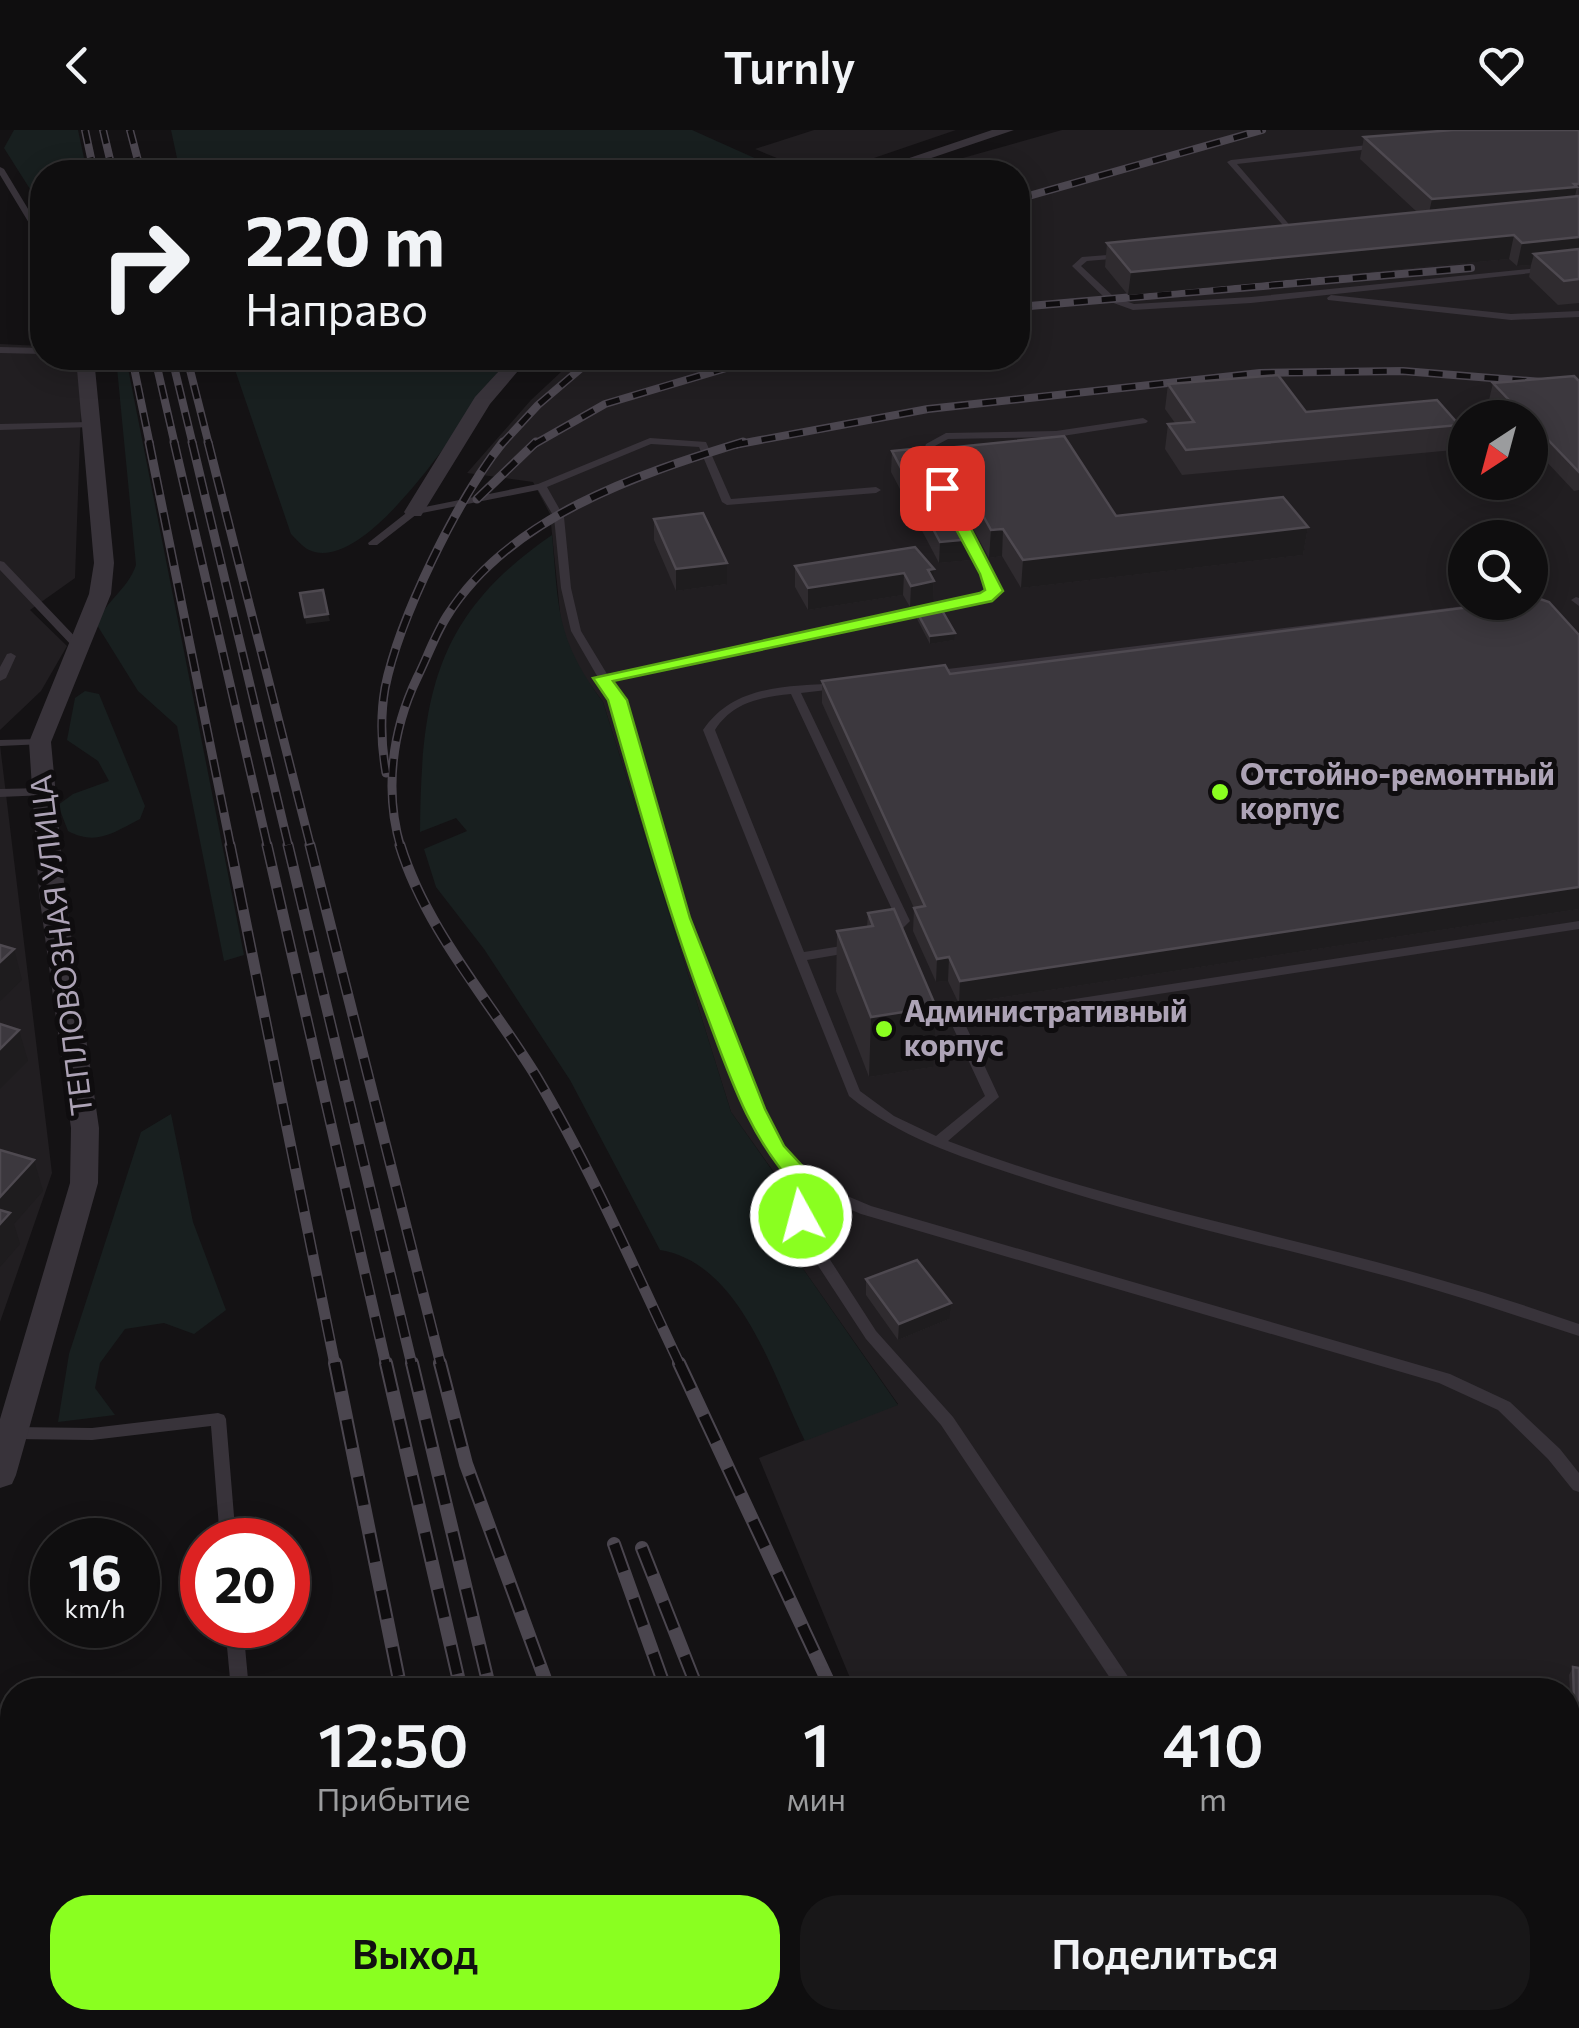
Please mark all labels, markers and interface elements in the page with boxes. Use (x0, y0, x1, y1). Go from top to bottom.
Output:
icon: back (50, 38, 105, 93)
text: Turnly (724, 38, 855, 93)
icon: heart (1474, 38, 1529, 93)
text: 220 m (245, 195, 445, 280)
icon: right (80, 200, 210, 330)
text: Направо (245, 280, 428, 335)
north arrow (1448, 400, 1548, 500)
map controls (1448, 400, 1548, 620)
pin (900, 446, 985, 531)
icon: arrive (915, 461, 970, 516)
button: search (1448, 520, 1548, 620)
place label: Отстойно-ремонтный корпус (1240, 754, 1555, 825)
street label: ТЕПЛОВОЗНАЯ УЛИЦА (20, 773, 99, 1118)
marker: Отстойно-ремонтный корпус (1209, 781, 1231, 803)
place label: Административный корпус (904, 991, 1188, 1062)
marker: Административный корпус (873, 1018, 895, 1040)
position arrow (749, 1164, 853, 1268)
speed limit sign: 20 (180, 1518, 310, 1648)
text: 16 (68, 1540, 122, 1601)
text: km/h (65, 1593, 125, 1623)
text: 12:50 (318, 1706, 468, 1779)
text: 1 (803, 1706, 830, 1779)
text: 410 (1163, 1706, 1264, 1779)
text: Прибытие (316, 1778, 470, 1818)
text: мин (787, 1778, 846, 1818)
text: m (1199, 1778, 1227, 1818)
button: Выход (50, 1895, 780, 2010)
button: Поделиться (800, 1895, 1530, 2010)

